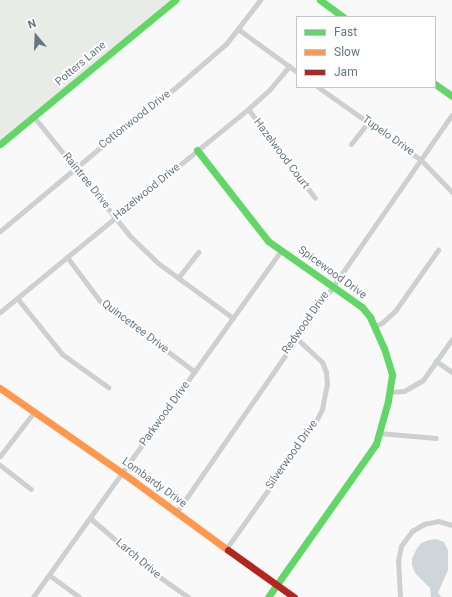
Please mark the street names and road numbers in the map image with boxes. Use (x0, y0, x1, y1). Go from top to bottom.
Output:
street label: Potters Lane (53, 39, 109, 89)
street label: Cottonwood Drive (97, 88, 173, 152)
street label: Tupelo Drive (359, 113, 417, 159)
street label: Hazelwood Court (250, 116, 312, 192)
street label: Raintree Drive (60, 150, 112, 212)
street label: Hazelwood Drive (111, 161, 183, 223)
street label: Spicewood Drive (295, 244, 369, 302)
street label: Redwood Drive (280, 289, 332, 357)
street label: Quincetree Drive (99, 298, 171, 356)
street label: Parkwood Drive (137, 379, 193, 449)
street label: Silverwood Drive (263, 418, 321, 492)
street label: Lombardy Drive (119, 455, 189, 511)
street label: Larch Drive (113, 536, 163, 582)

